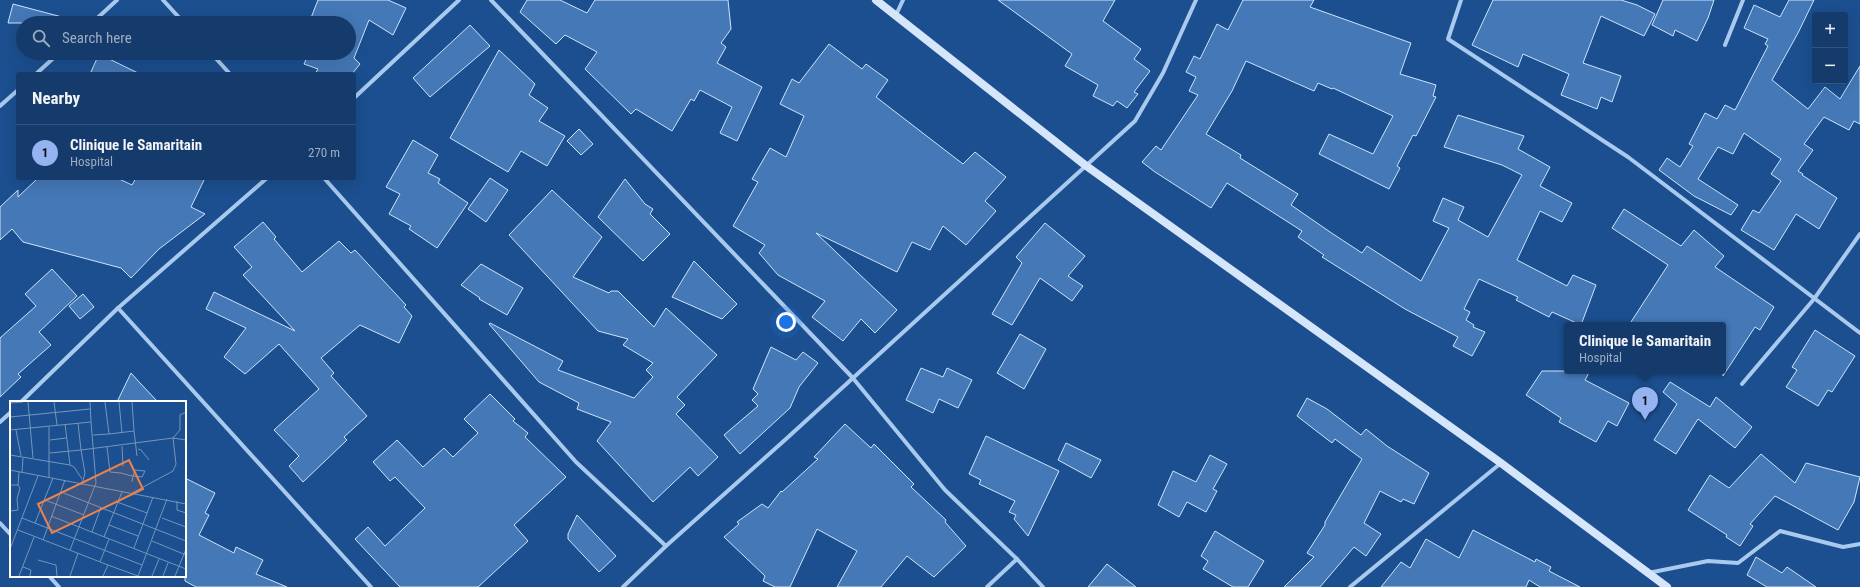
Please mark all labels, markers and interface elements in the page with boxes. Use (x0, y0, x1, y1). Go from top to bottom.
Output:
map controls (1812, 12, 1848, 84)
button: + (1812, 12, 1848, 48)
search box (16, 16, 356, 60)
icon: search (30, 27, 52, 49)
text: Search here (62, 29, 132, 47)
button: − (1812, 48, 1848, 84)
text: Nearby (32, 88, 80, 108)
text: Clinique le Samaritain (70, 136, 202, 154)
text: 1 (42, 145, 48, 160)
text: 270 m (308, 145, 340, 160)
text: Hospital (70, 154, 113, 169)
your location (776, 312, 796, 332)
popup (1564, 322, 1726, 374)
text: Clinique le Samaritain (1579, 332, 1711, 350)
text: Hospital (1579, 350, 1622, 365)
pin: 1 (1632, 387, 1658, 420)
inset map (10, 401, 186, 577)

